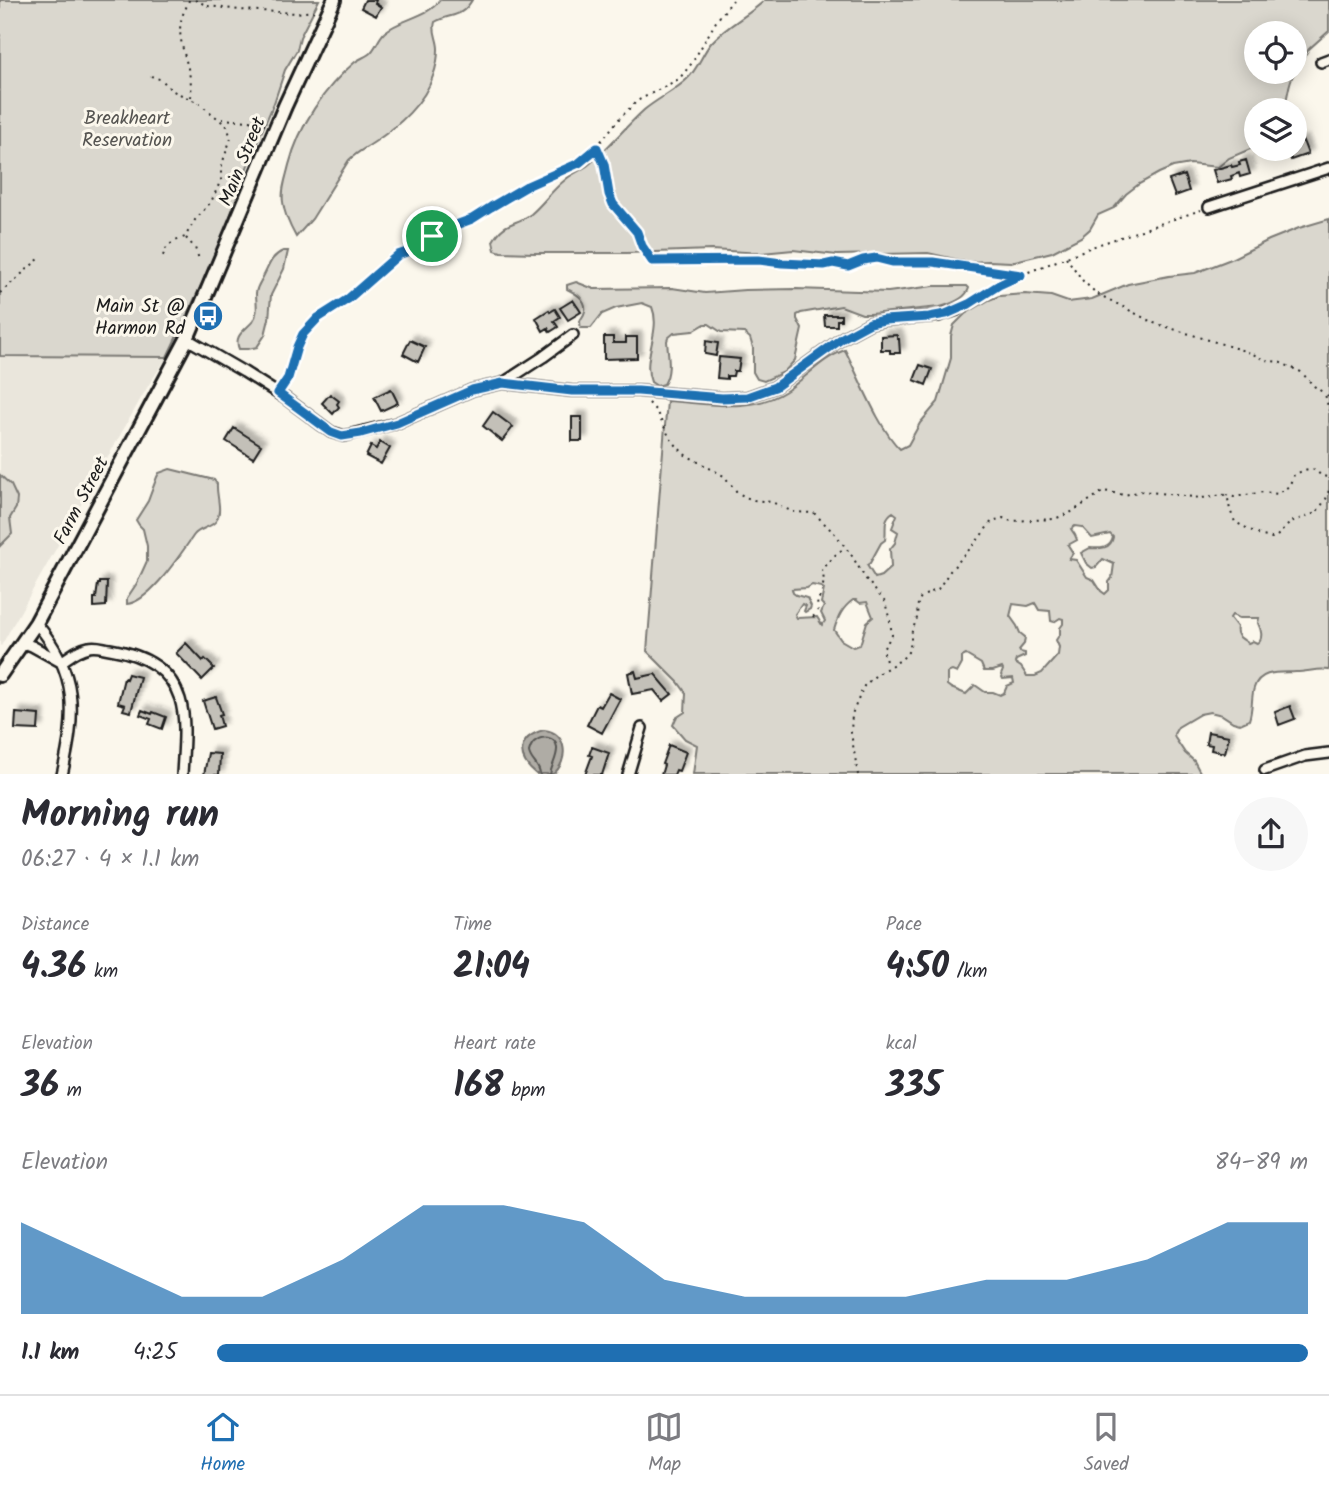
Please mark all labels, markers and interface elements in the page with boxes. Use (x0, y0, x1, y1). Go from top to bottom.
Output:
map controls (1244, 21, 1307, 161)
button: locate (1244, 21, 1307, 84)
button: layers (1244, 98, 1307, 161)
park label: Breakheart Reservation (82, 104, 172, 156)
street label: Main Street (211, 112, 275, 211)
pin (402, 206, 462, 266)
icon: arrive (413, 217, 451, 255)
place label: Main St @ Harmon Rd (95, 292, 186, 344)
bus stop icon: Main St @ Harmon Rd (191, 299, 225, 333)
street label: Farm Street (46, 451, 118, 550)
text: Morning run (21, 786, 219, 846)
button: share (1234, 797, 1308, 871)
text: 06:27 · 4 × 1.1 km (21, 842, 199, 878)
text: Distance (21, 910, 89, 940)
text: Time (453, 910, 492, 940)
text: Pace (886, 910, 922, 940)
text: 4.36 (21, 940, 87, 996)
text: 21:04 (453, 940, 530, 996)
text: 4:50 (886, 940, 949, 996)
text: km (87, 957, 118, 987)
text: /km (949, 957, 987, 987)
text: Elevation (21, 1029, 93, 1059)
text: Heart rate (453, 1029, 536, 1059)
text: kcal (886, 1029, 917, 1059)
text: 36 (21, 1059, 59, 1115)
text: 168 (453, 1059, 504, 1115)
text: 335 (886, 1059, 942, 1115)
text: m (59, 1076, 82, 1106)
text: bpm (504, 1076, 545, 1106)
text: Elevation (21, 1145, 108, 1181)
text: 84–89 m (1215, 1145, 1308, 1181)
text: 1.1 km (21, 1335, 79, 1371)
text: 4:25 (133, 1335, 177, 1371)
tab: Home (200, 1408, 245, 1480)
tab: Map (645, 1408, 683, 1480)
tab: Saved (1084, 1408, 1129, 1480)

